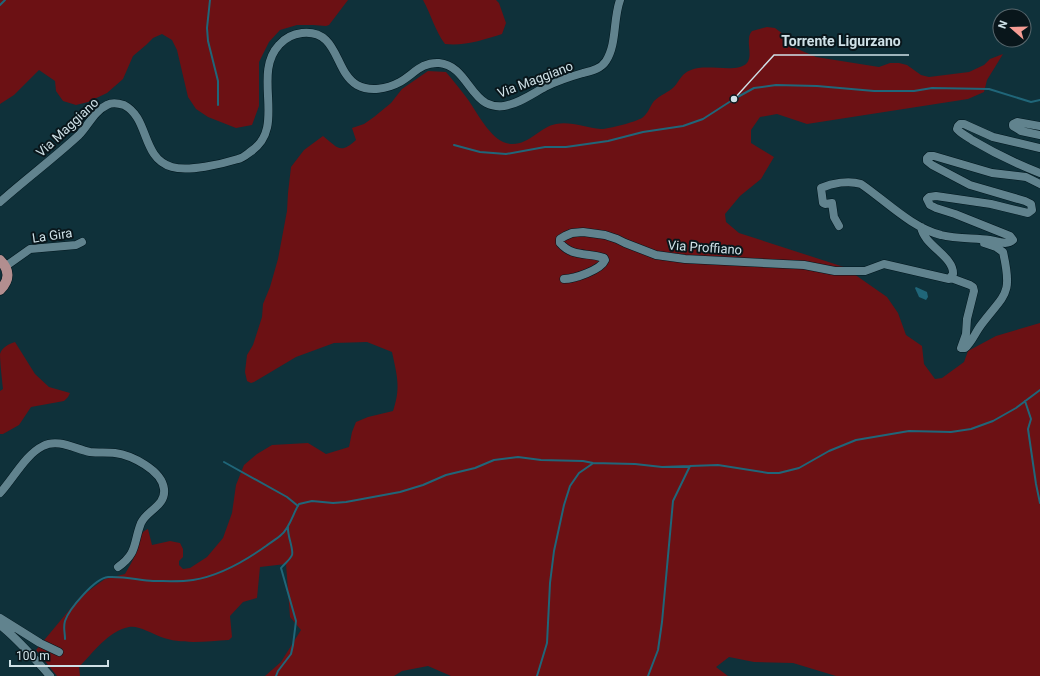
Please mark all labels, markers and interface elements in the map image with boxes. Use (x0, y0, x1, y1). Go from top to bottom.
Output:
north arrow (992, 8, 1032, 48)
text: N (996, 19, 1011, 31)
callout: Torrente Ligurzano (774, 29, 909, 55)
text: Torrente Ligurzano (781, 33, 901, 49)
street label: Via Maggiano (495, 58, 575, 101)
street label: Via Maggiano (33, 95, 102, 160)
street label: La Gira (31, 225, 73, 246)
street label: Via Proffiano (667, 237, 743, 258)
scale bar (10, 642, 108, 668)
text: 100 m (16, 649, 50, 663)

